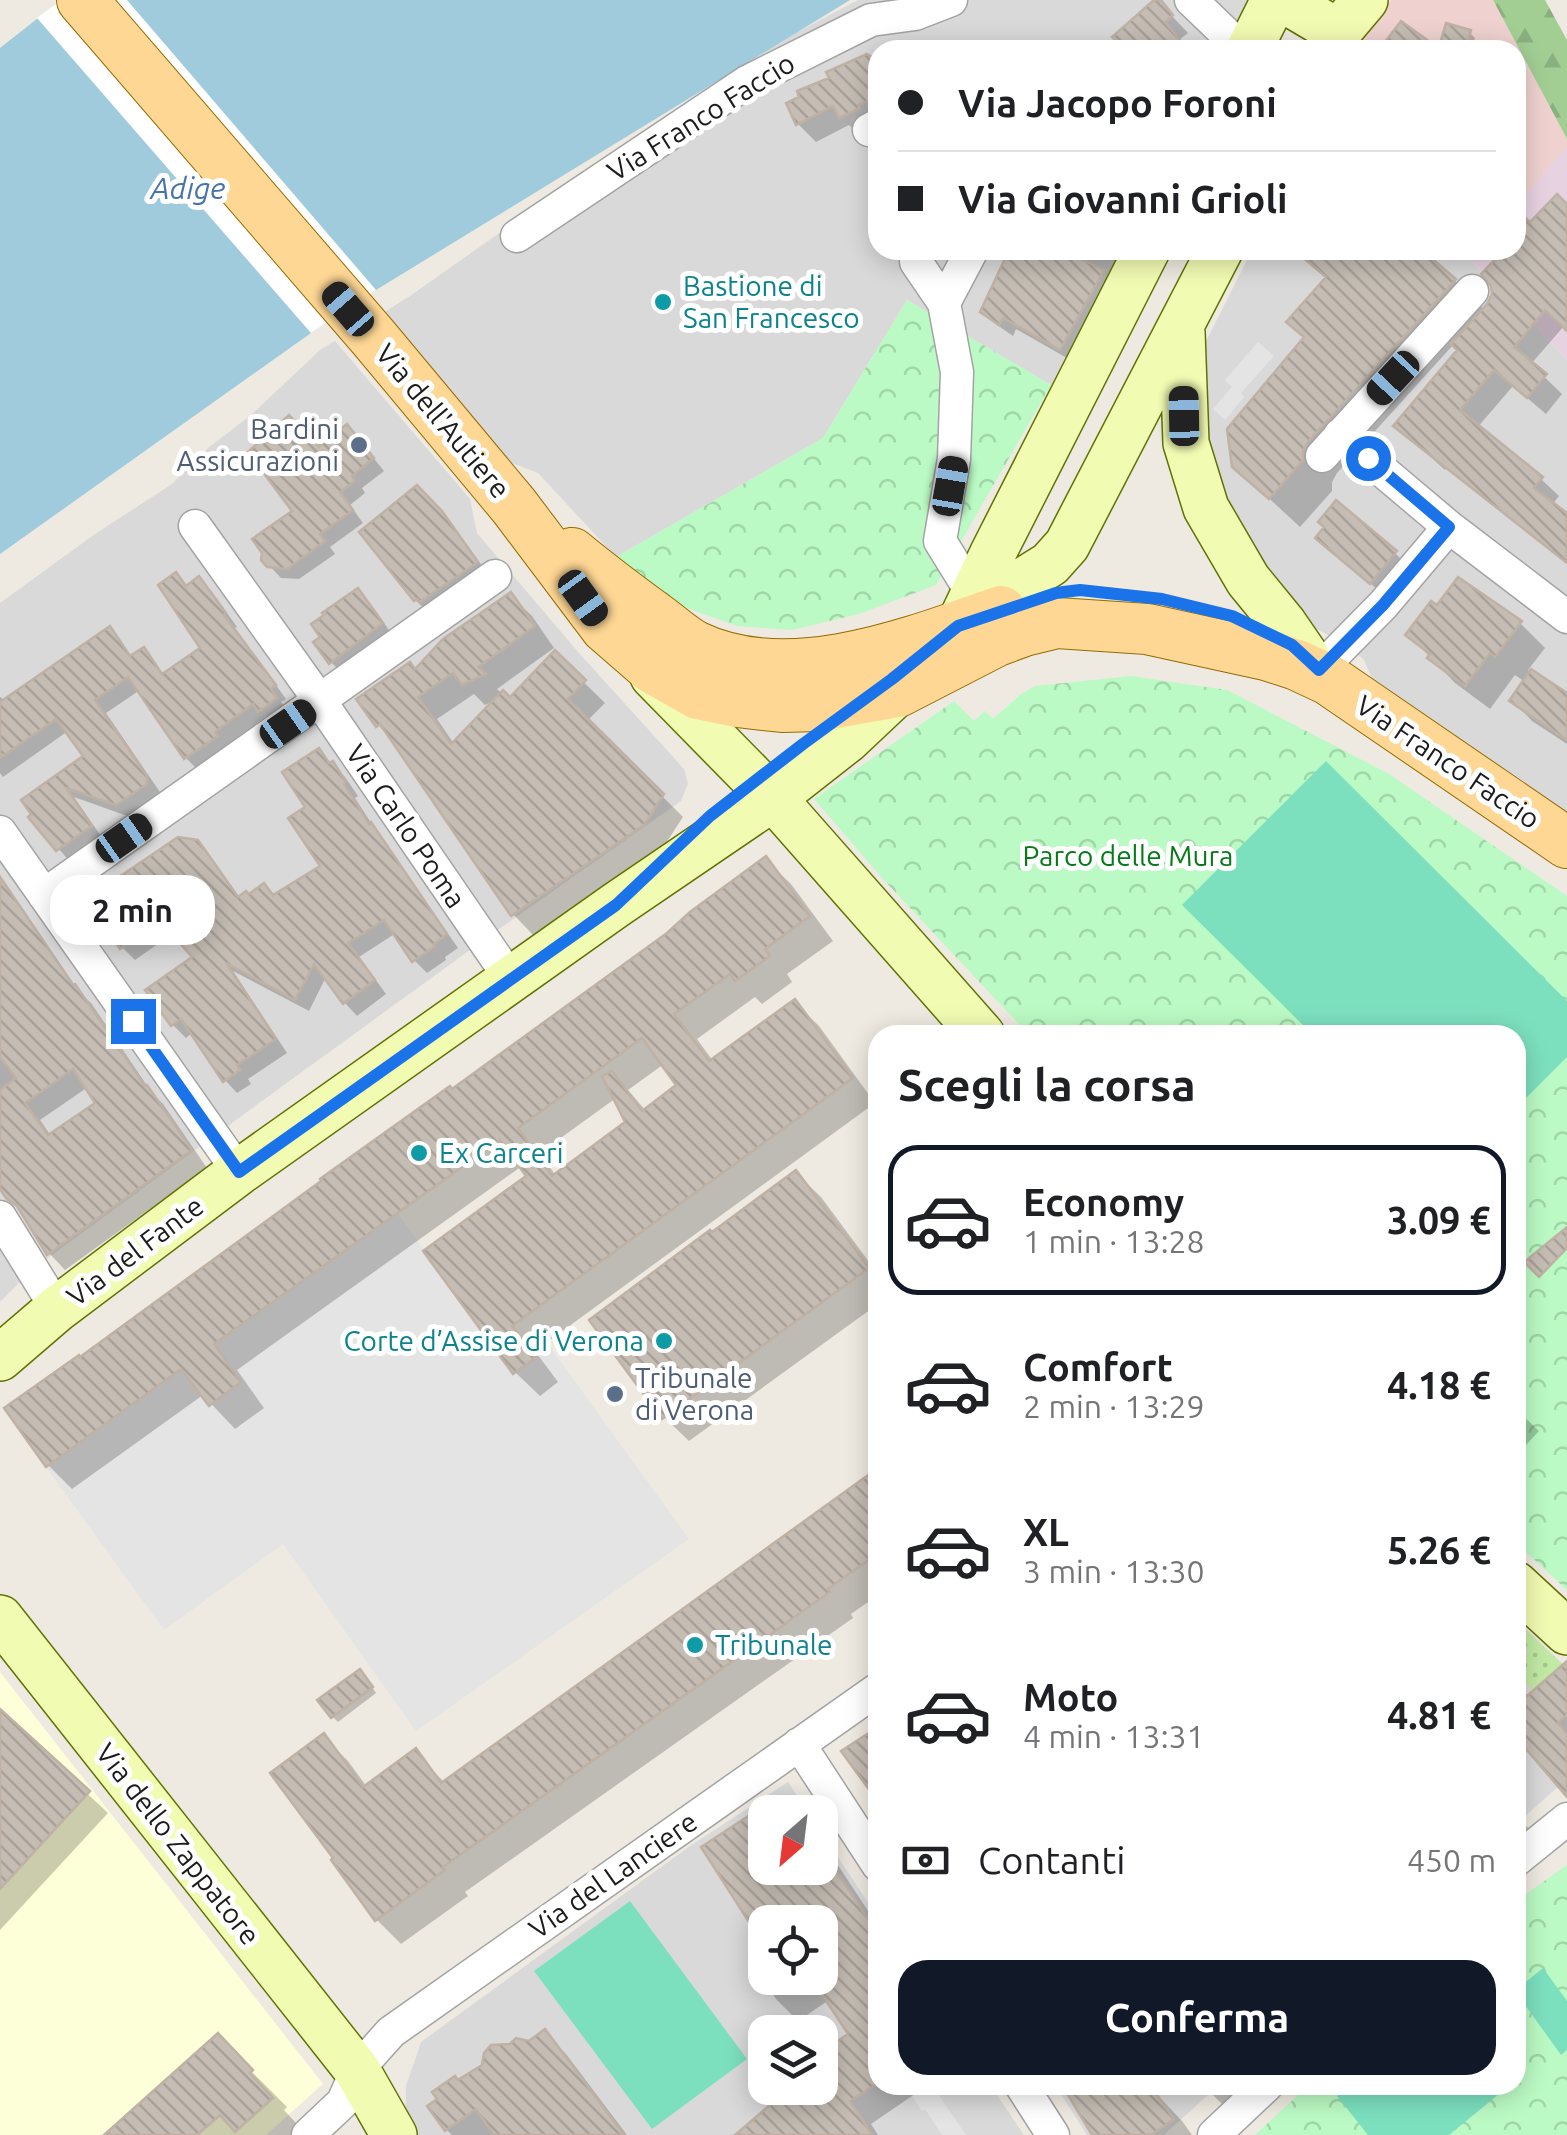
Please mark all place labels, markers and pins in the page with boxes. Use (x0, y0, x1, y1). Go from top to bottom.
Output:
place label: Bastione di San Francesco (683, 270, 860, 333)
marker: Bastione di San Francesco (652, 291, 674, 313)
place label: Bardini Assicurazioni (176, 413, 339, 476)
marker: Bardini Assicurazioni (348, 434, 370, 456)
place label: Ex Carceri (439, 1137, 564, 1168)
marker: Ex Carceri (408, 1142, 430, 1164)
place label: Corte d’Assise di Verona (343, 1325, 644, 1356)
marker: Corte d’Assise di Verona (653, 1330, 675, 1352)
place label: Tribunale di Verona (635, 1362, 754, 1425)
marker: Tribunale di Verona (604, 1383, 626, 1405)
place label: Tribunale (715, 1629, 833, 1660)
marker: Tribunale (684, 1634, 706, 1656)

